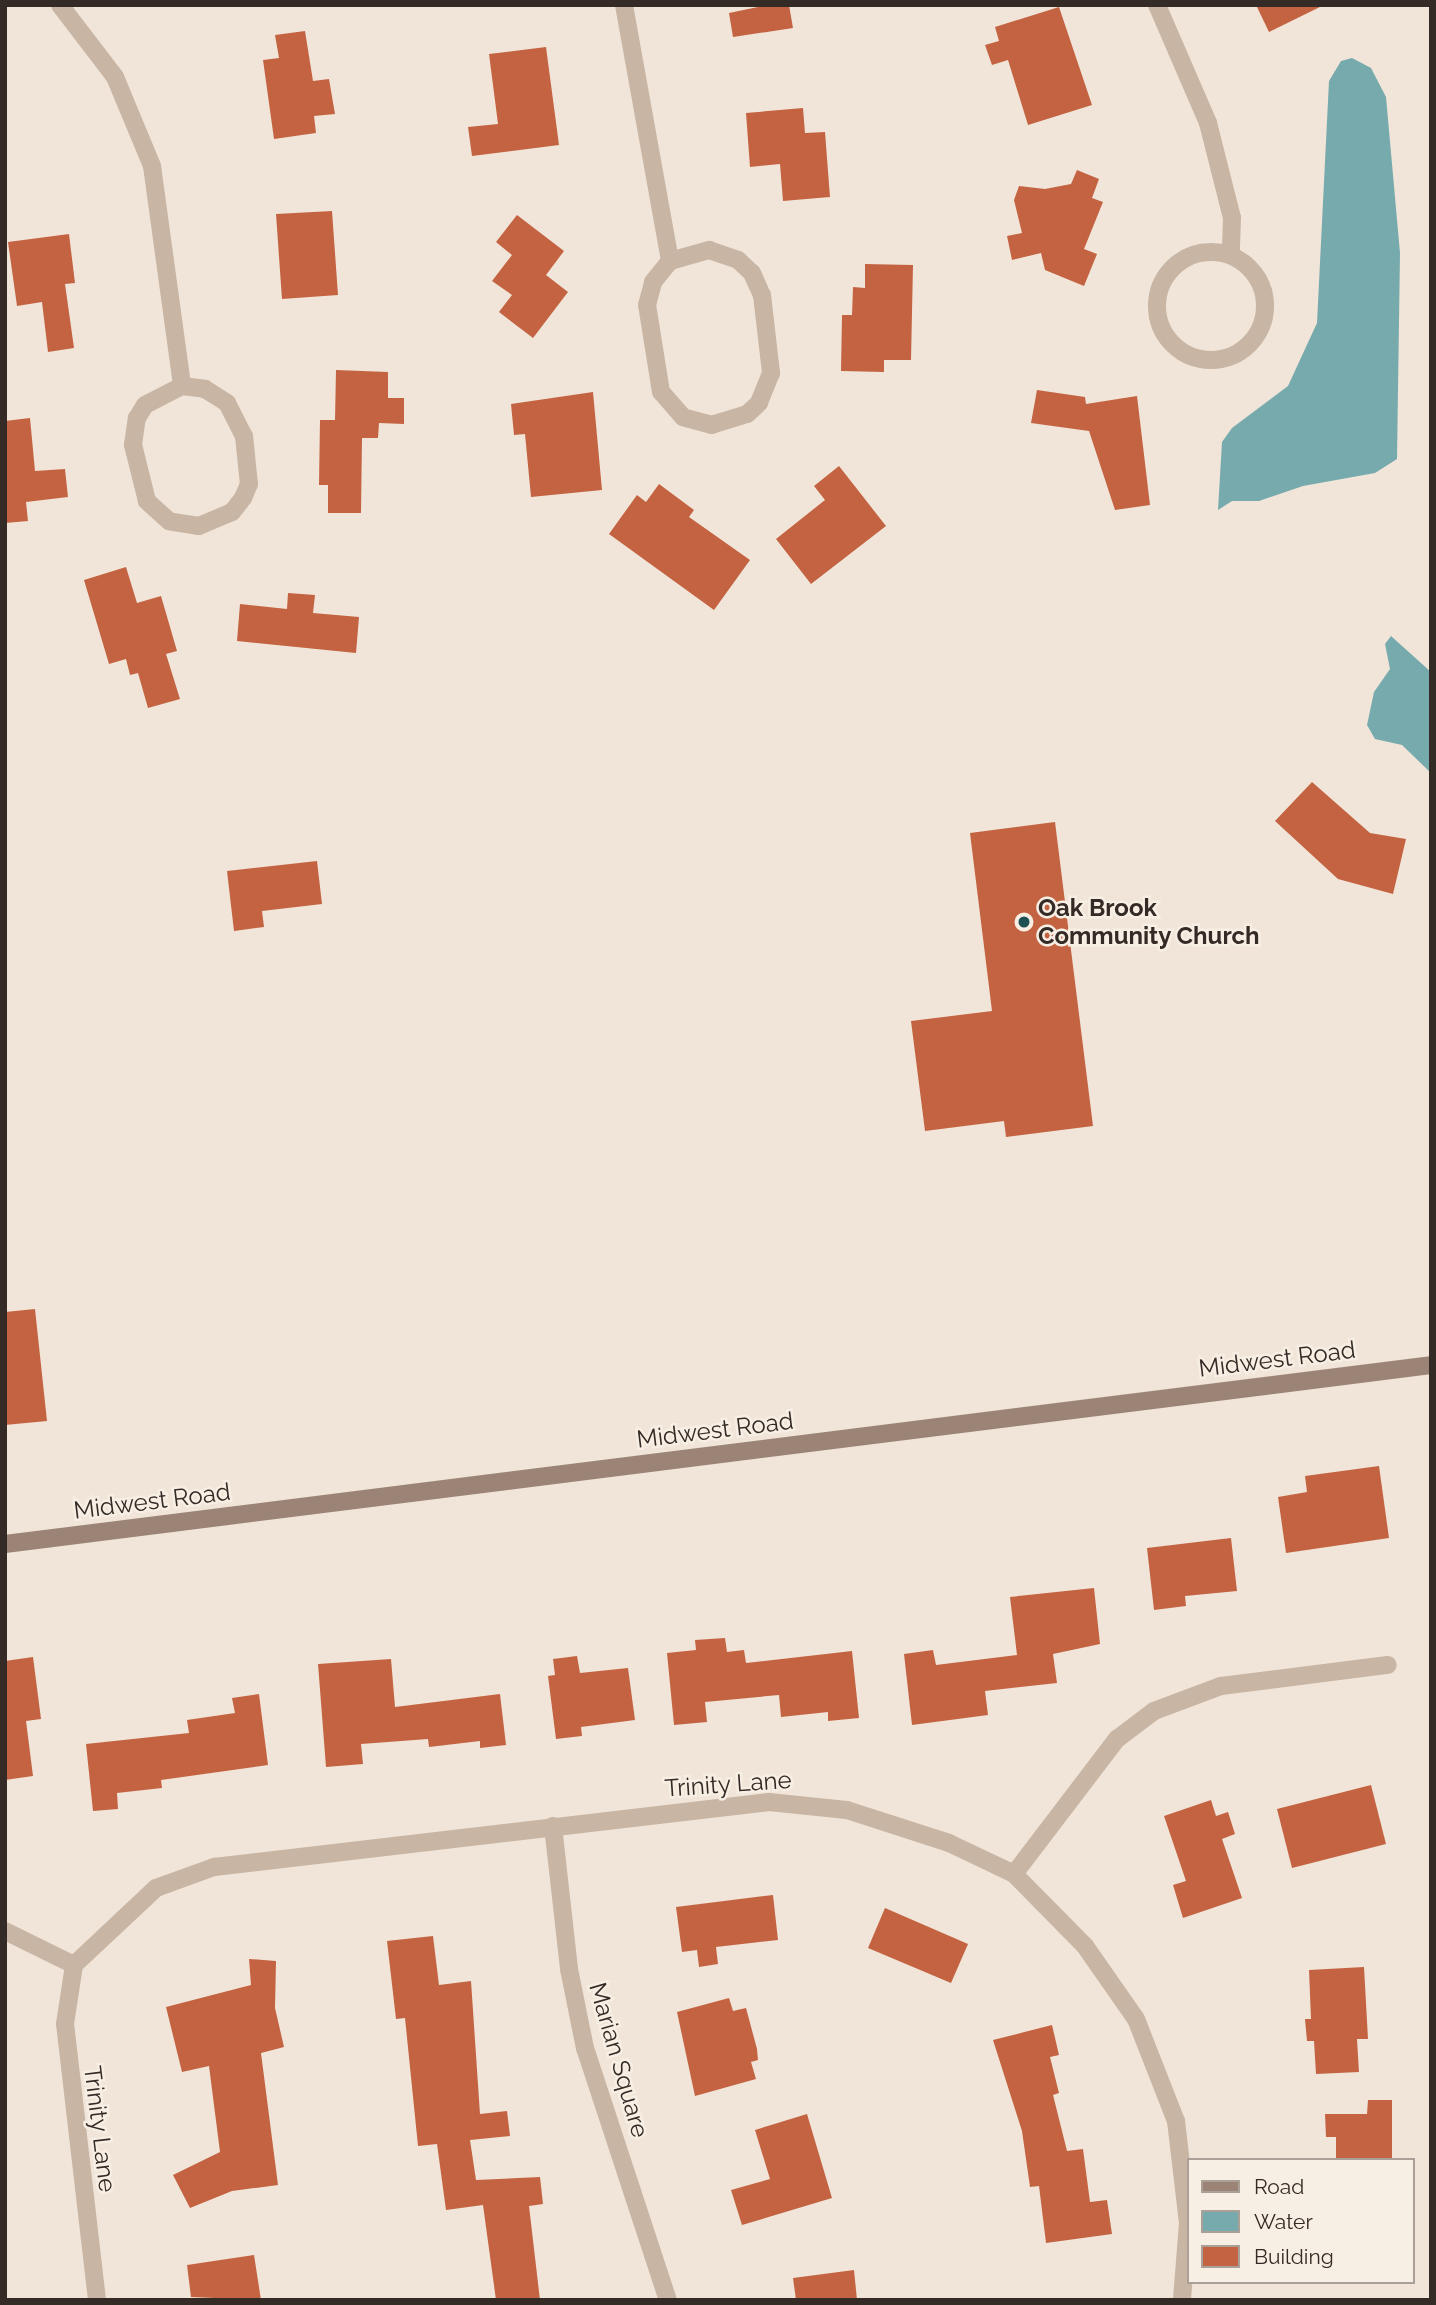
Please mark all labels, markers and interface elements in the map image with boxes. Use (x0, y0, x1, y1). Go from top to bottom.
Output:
place label: Oak Brook Community Church (1038, 894, 1260, 950)
marker: Oak Brook Community Church (1016, 914, 1032, 930)
street label: Midwest Road (1197, 1335, 1357, 1383)
street label: Midwest Road (635, 1406, 795, 1454)
street label: Midwest Road (72, 1477, 232, 1525)
street label: Trinity Lane (663, 1765, 793, 1803)
street label: Marian Square (583, 1979, 655, 2141)
street label: Trinity Lane (78, 2064, 122, 2194)
legend (1188, 2158, 1415, 2284)
text: Road (1254, 2174, 1304, 2199)
text: Water (1254, 2209, 1313, 2234)
text: Building (1254, 2244, 1334, 2269)

